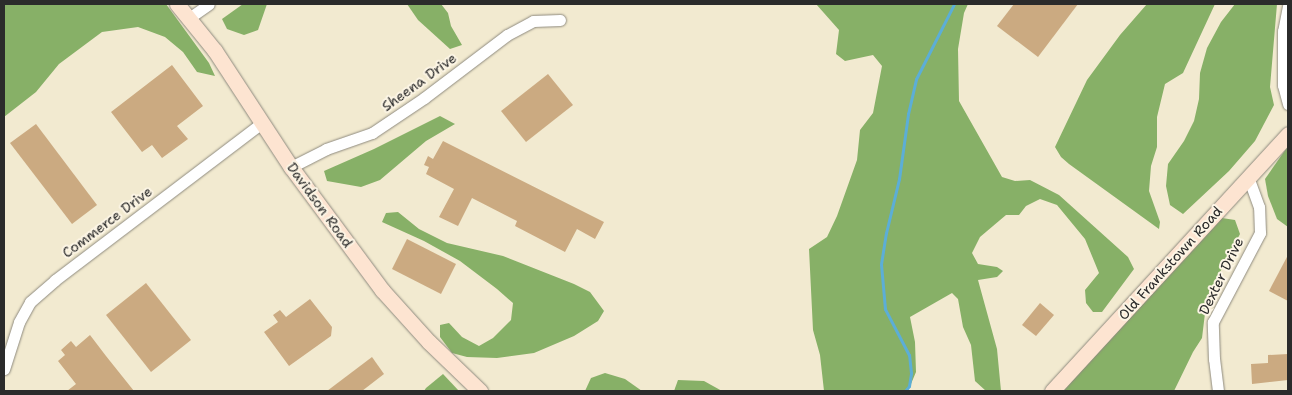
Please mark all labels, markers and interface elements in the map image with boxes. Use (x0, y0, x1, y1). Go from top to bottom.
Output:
street label: Sheena Drive (378, 49, 460, 115)
street label: Davidson Road (284, 159, 356, 251)
street label: Commerce Drive (59, 183, 155, 261)
street label: Old Frankstown Road (1115, 203, 1225, 323)
street label: Dexter Drive (1195, 235, 1247, 317)

